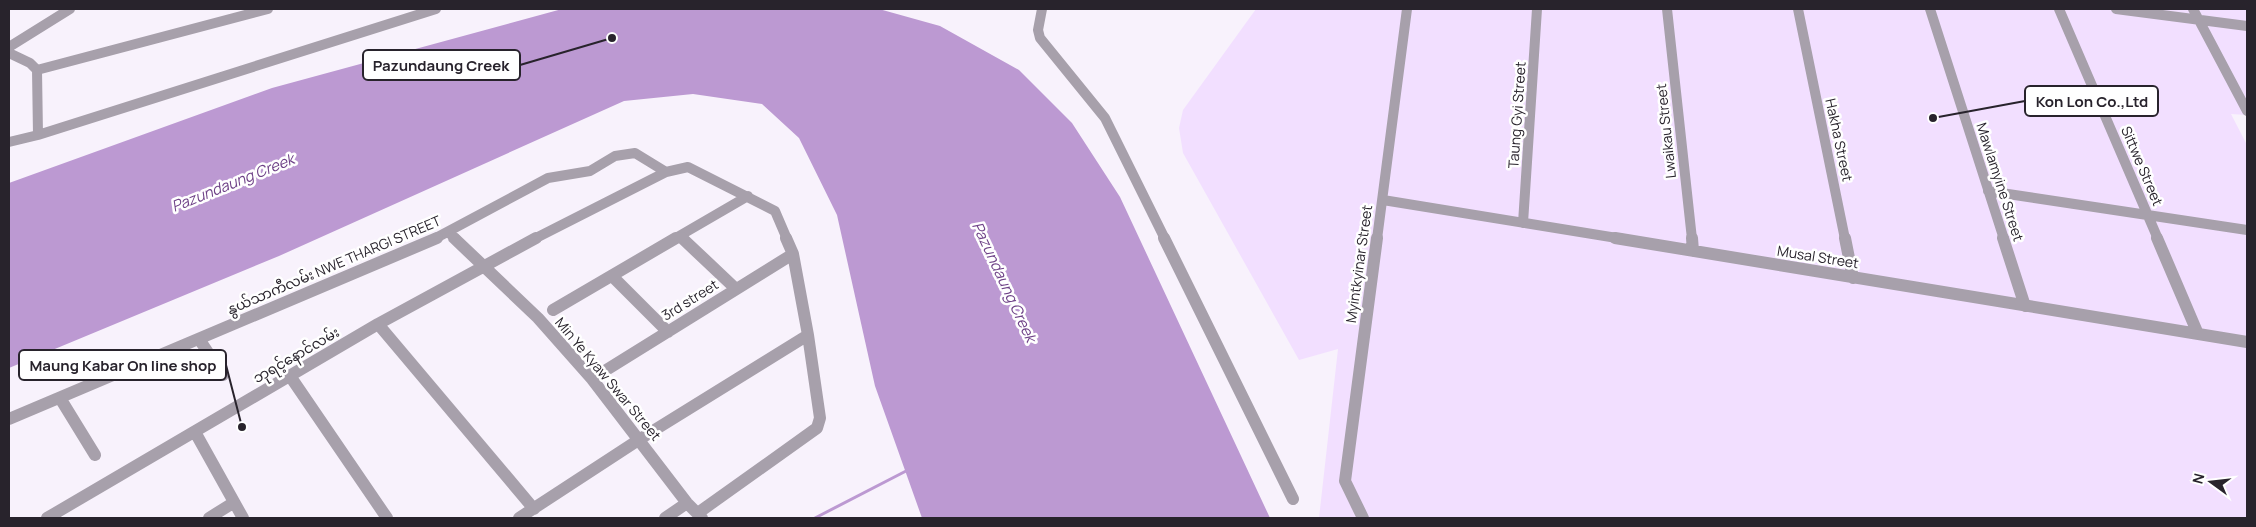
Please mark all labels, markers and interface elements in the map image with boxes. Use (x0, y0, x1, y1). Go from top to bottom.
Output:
callout: Pazundaung Creek (363, 50, 520, 80)
text: Pazundaung Creek (373, 55, 510, 76)
street label: Taung Gyi Street (1503, 60, 1530, 169)
street label: Lwaikau Street (1651, 82, 1680, 179)
callout: Kon Lon Co.,Ltd (2025, 86, 2158, 116)
text: Kon Lon Co.,Ltd (2036, 91, 2148, 112)
street label: Hakha Street (1821, 97, 1858, 183)
street label: Mawlamyine Street (1972, 120, 2029, 244)
street label: Sittwe Street (2117, 123, 2168, 209)
water label: Pazundaung Creek (168, 147, 300, 217)
street label: Myintkyinar Street (1341, 203, 1376, 324)
street label: နွယ်သာကီလမ်း NWE THARGI STREET (224, 211, 445, 320)
water label: Pazundaung Creek (967, 218, 1043, 348)
street label: Musal Street (1776, 241, 1861, 272)
street label: 3rd street (658, 274, 722, 324)
street label: Min Ye Kyaw Swar Street (551, 313, 666, 445)
street label: ဘုရင့်နောင်လမ်း (249, 322, 344, 390)
callout: Maung Kabar On line shop (19, 350, 226, 380)
text: Maung Kabar On line shop (29, 355, 217, 376)
north arrow (2186, 457, 2236, 507)
text: N (2187, 471, 2208, 486)

